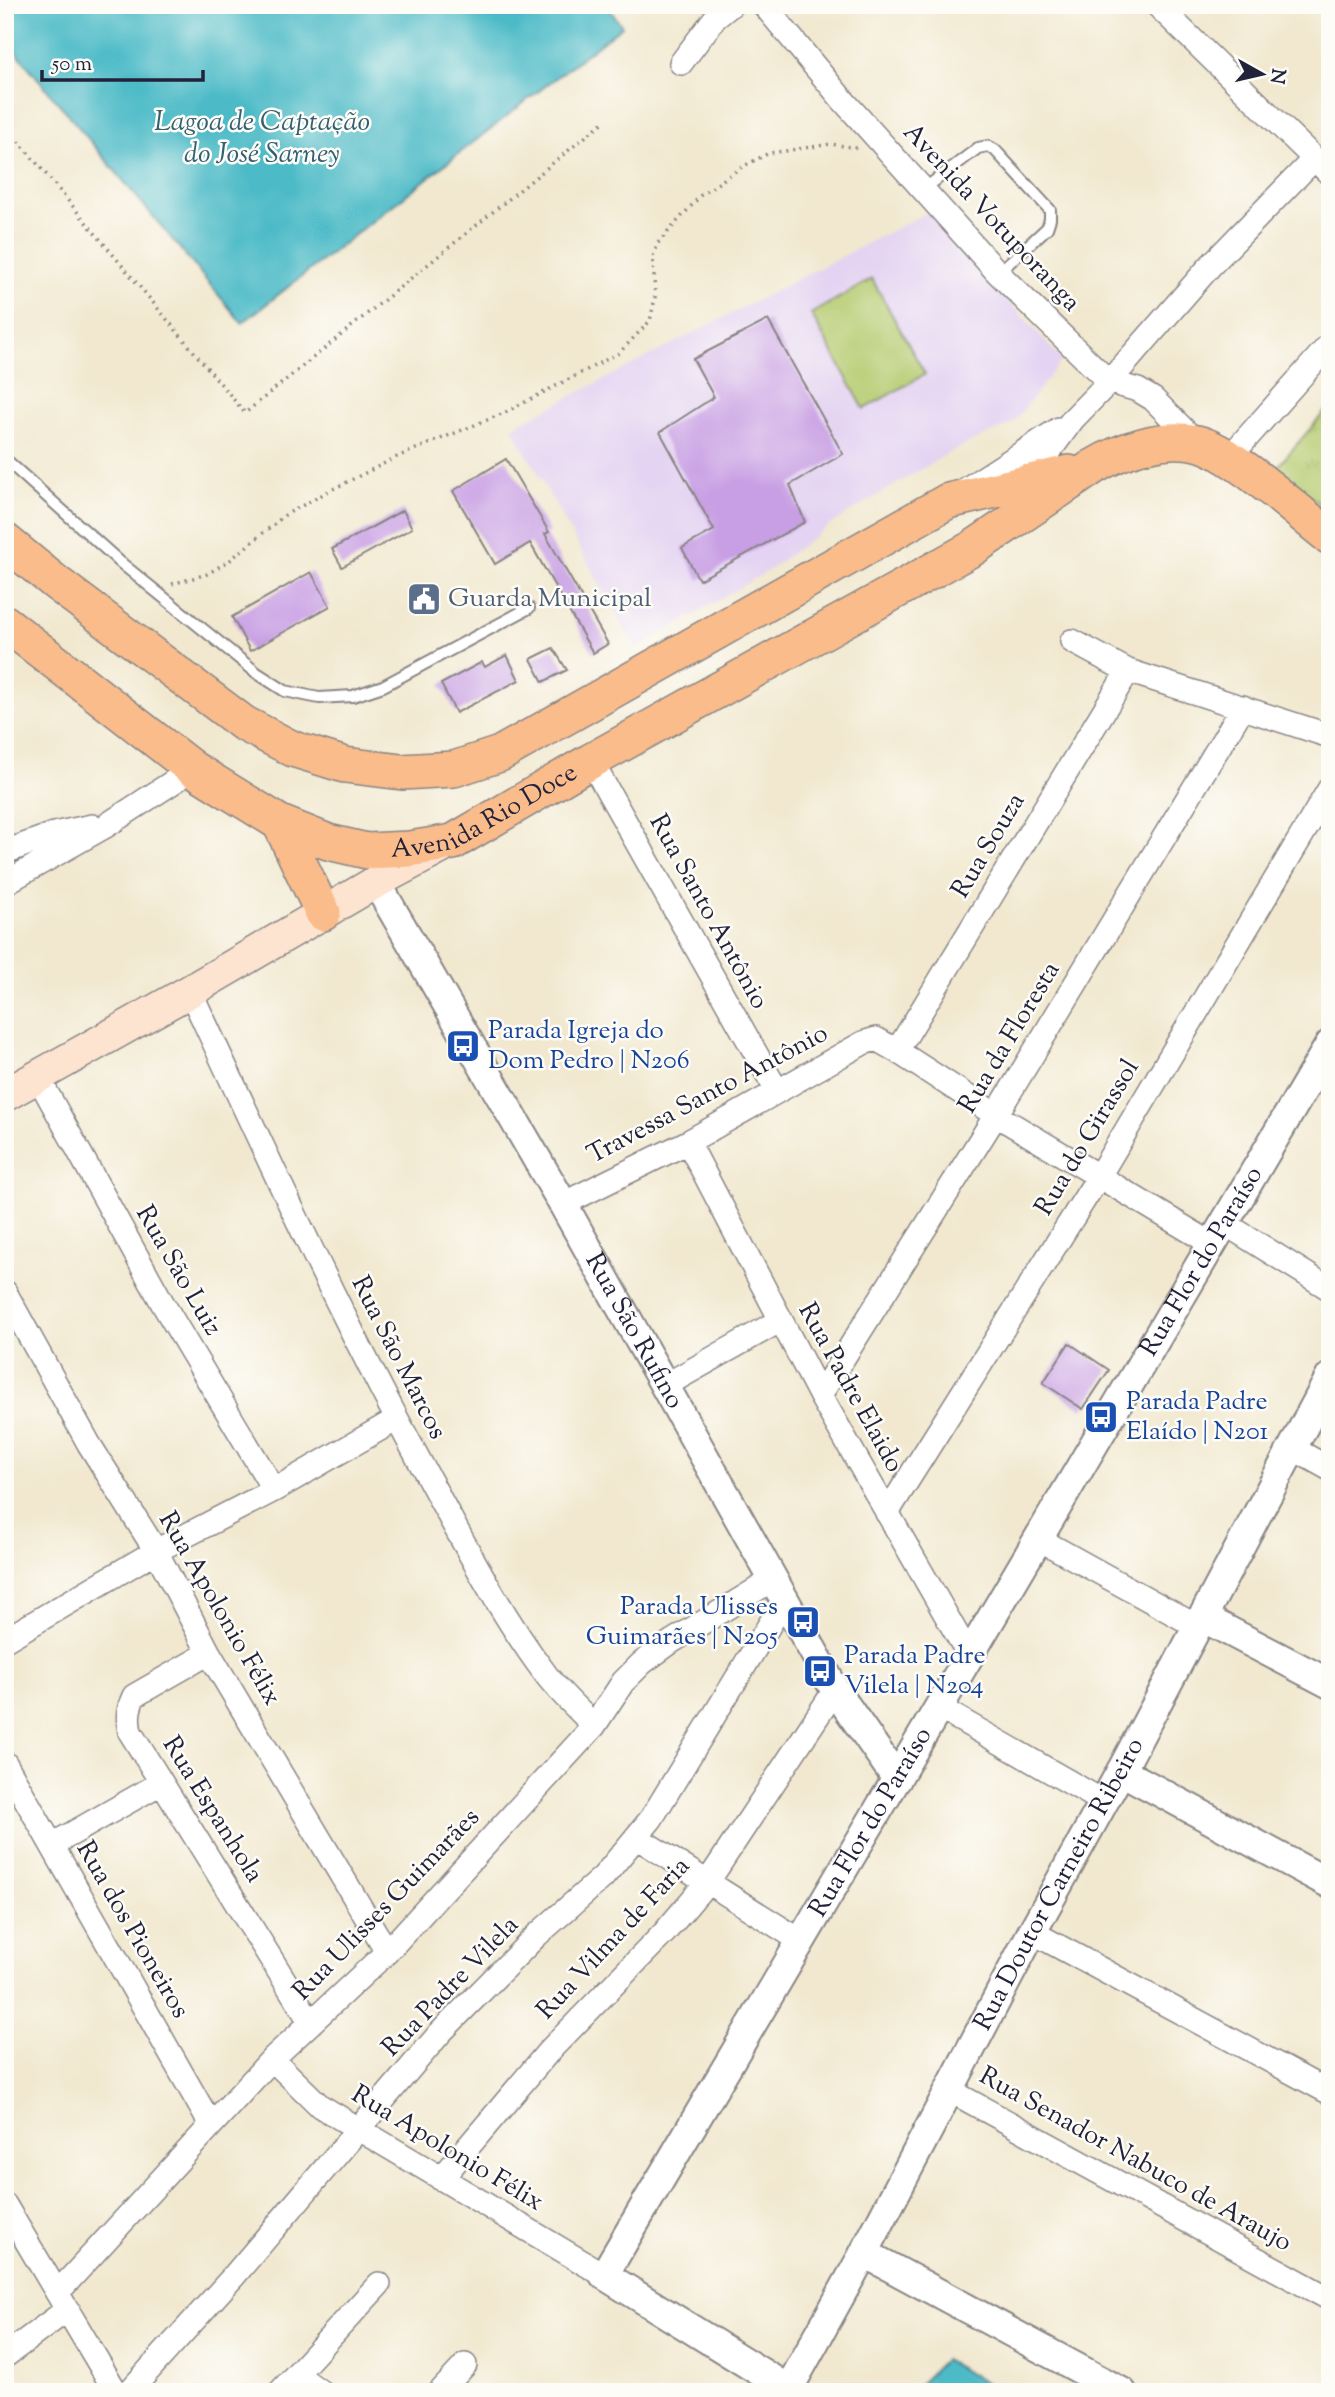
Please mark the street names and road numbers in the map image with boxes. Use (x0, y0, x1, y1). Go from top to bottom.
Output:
street label: Avenida Votuporanga (894, 115, 1088, 321)
street label: Avenida Rio Doce (390, 755, 584, 868)
street label: Rua Souza (943, 786, 1035, 906)
street label: Rua Santo Antônio (639, 808, 777, 1016)
street label: Rua da Floresta (950, 955, 1070, 1121)
street label: Travessa Santo Antônio (581, 1016, 835, 1174)
street label: Rua do Girassol (1027, 1053, 1149, 1223)
street label: Rua Flor do Paraíso (1131, 1160, 1272, 1364)
street label: Rua São Luiz (126, 1199, 230, 1343)
street label: Rua São Rufino (576, 1246, 693, 1416)
street label: Rua São Marcos (341, 1270, 455, 1446)
street label: Rua Padre Elaido (788, 1296, 912, 1480)
street label: Rua Apolonio Félix (148, 1505, 290, 1713)
street label: Rua Flor do Paraíso (800, 1720, 942, 1924)
street label: Rua Espanhola (152, 1730, 272, 1890)
street label: Rua Doutor Carneiro Ribeiro (965, 1731, 1154, 2037)
street label: Rua Ulisses Guimarães (285, 1800, 489, 2010)
street label: Rua dos Pioneiros (66, 1834, 198, 2026)
street label: Rua Vilma de Faria (529, 1849, 699, 2029)
street label: Rua Padre Vilela (374, 1908, 528, 2066)
street label: Rua Senador Nabuco de Araujo (972, 2058, 1298, 2262)
street label: Rua Apolonio Félix (344, 2077, 550, 2221)

